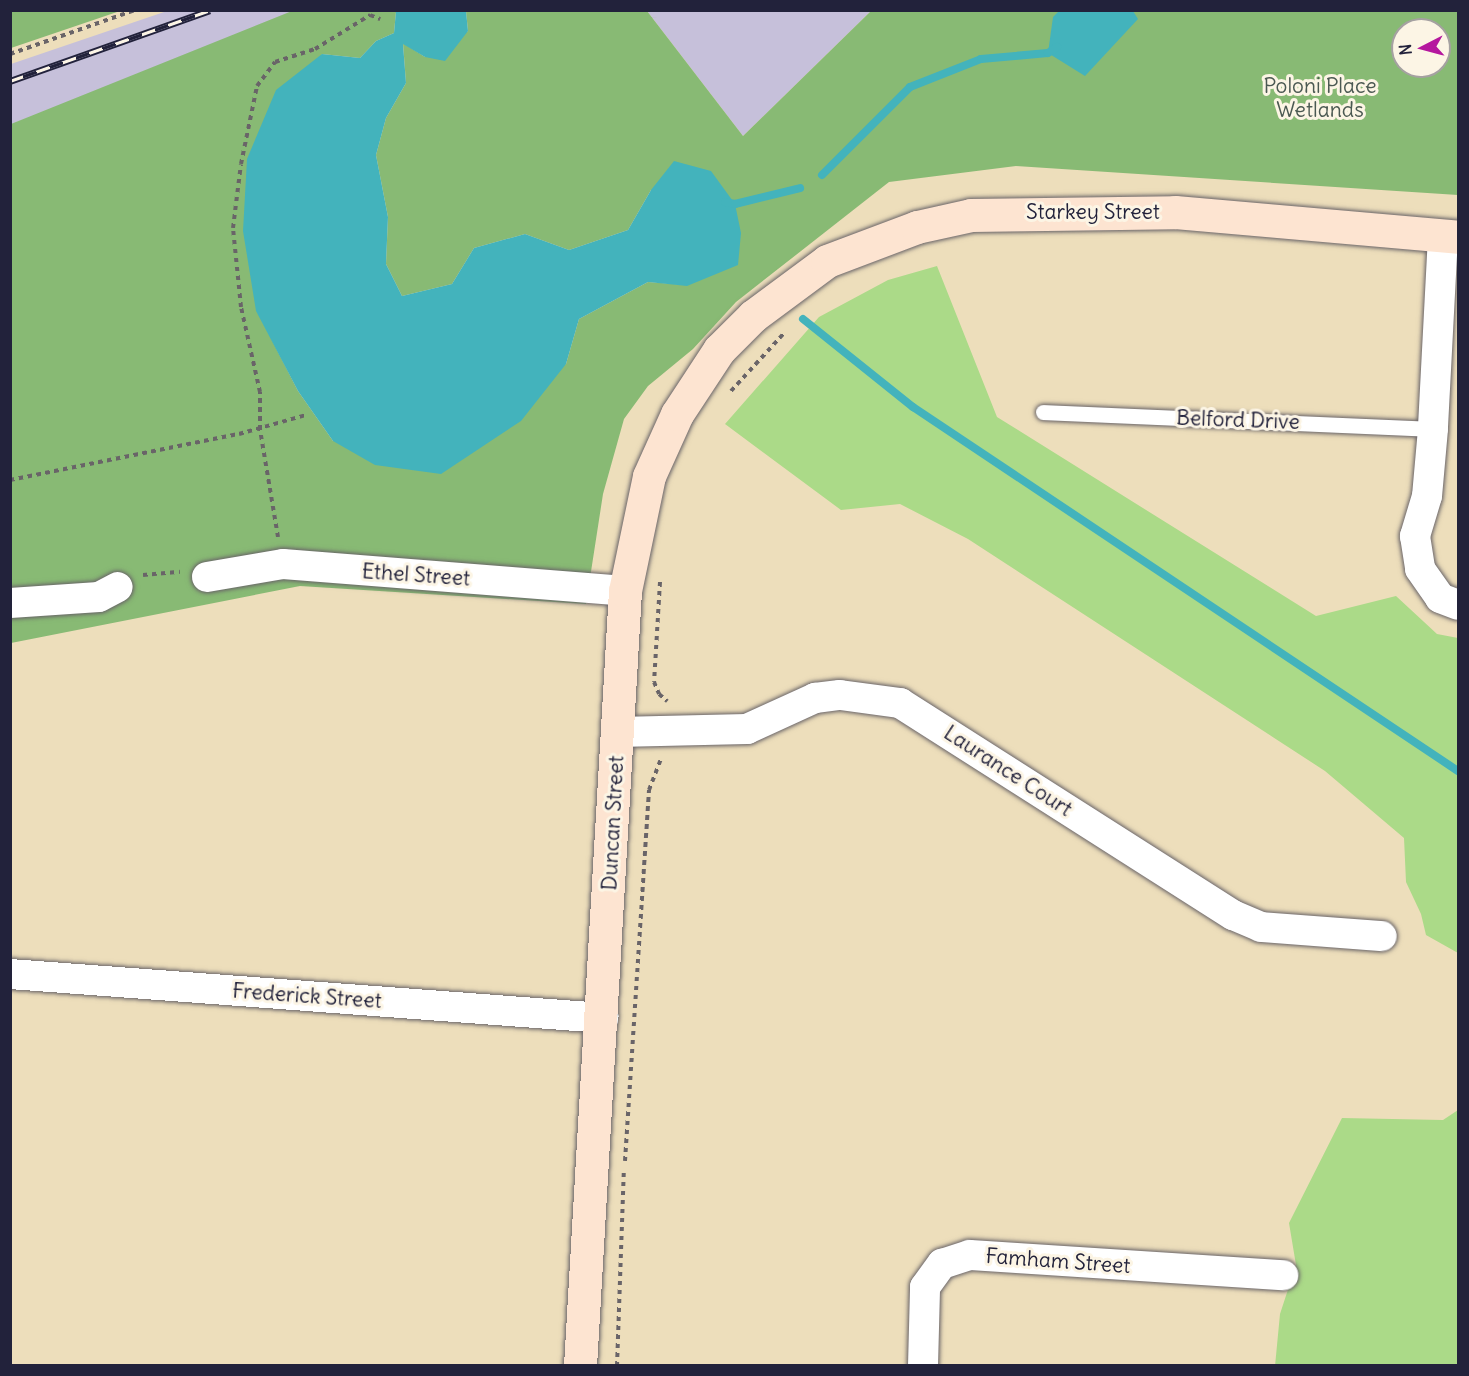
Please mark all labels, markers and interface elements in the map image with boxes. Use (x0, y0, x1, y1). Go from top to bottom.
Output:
north arrow (1391, 18, 1451, 78)
text: N (1395, 43, 1416, 56)
park label: Poloni Place Wetlands (1263, 73, 1377, 123)
street label: Starkey Street (1026, 199, 1160, 225)
street label: Belford Drive (1176, 405, 1300, 435)
street label: Ethel Street (361, 559, 471, 591)
street label: Laurance Court (939, 720, 1077, 822)
street label: Duncan Street (597, 755, 629, 891)
street label: Frederick Street (232, 978, 382, 1014)
street label: Famham Street (985, 1243, 1131, 1279)

